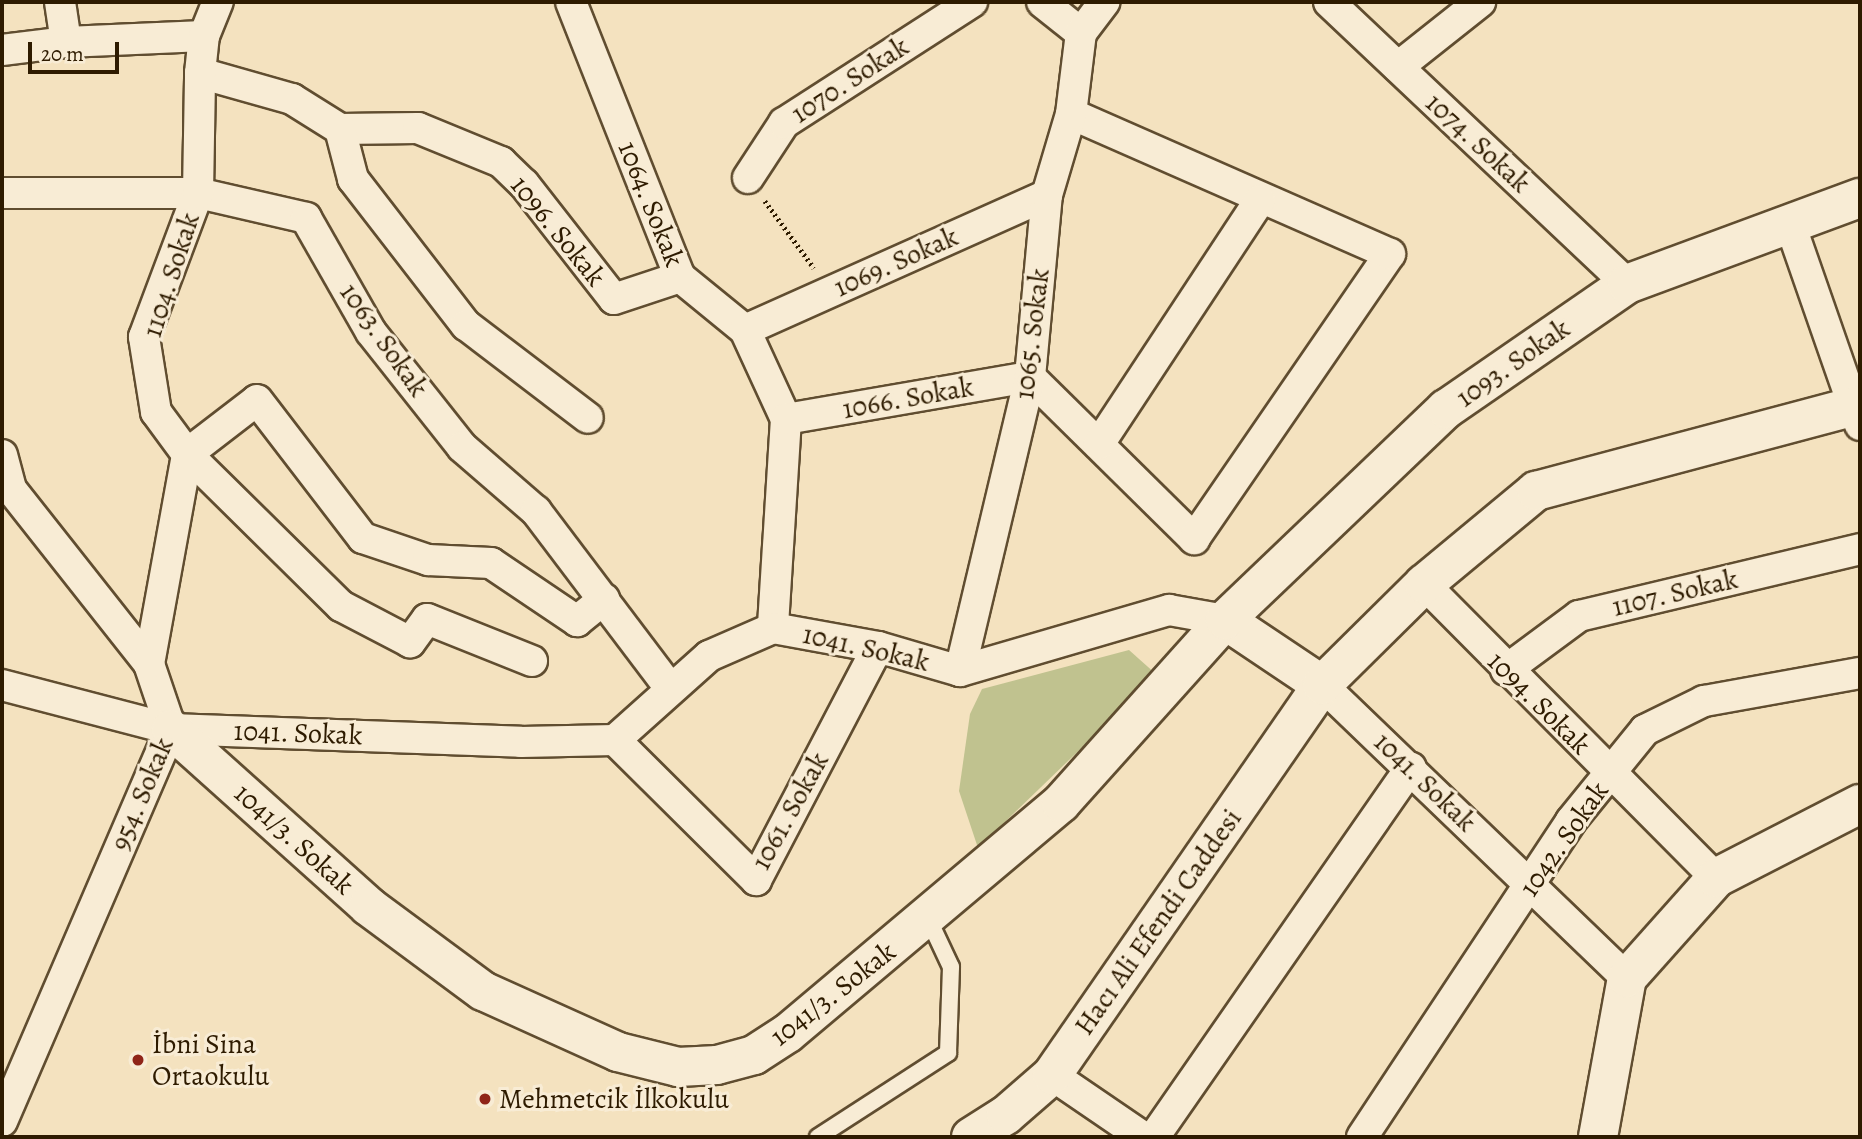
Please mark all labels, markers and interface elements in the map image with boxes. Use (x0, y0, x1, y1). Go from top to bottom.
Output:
scale bar (32, 28, 122, 72)
street label: 1070. Sokak (785, 29, 915, 131)
text: 20 m (41, 40, 84, 68)
street label: 1074. Sokak (1418, 86, 1538, 200)
street label: 1064. Sokak (611, 136, 691, 272)
street label: 1096. Sokak (503, 169, 613, 293)
street label: 1104. Sokak (135, 208, 207, 342)
street label: 1069. Sokak (829, 220, 963, 304)
street label: 1065. Sokak (1007, 266, 1057, 402)
street label: 1063. Sokak (332, 276, 436, 404)
street label: 1093. Sokak (1449, 312, 1577, 414)
street label: 1066. Sokak (840, 370, 976, 426)
street label: 1107. Sokak (1609, 562, 1741, 624)
street label: 1041. Sokak (799, 617, 933, 679)
street label: 1094. Sokak (1480, 644, 1598, 762)
street label: 1041. Sokak (233, 714, 363, 752)
street label: 1041. Sokak (1367, 725, 1483, 839)
street label: 954. Sokak (103, 732, 181, 856)
street label: 1061. Sokak (744, 746, 836, 876)
street label: 1042. Sokak (1512, 775, 1616, 903)
street label: 1041/3. Sokak (227, 776, 361, 902)
street label: Hacı Ali Efendi Caddesi (1067, 802, 1249, 1042)
street label: 1041/3. Sokak (763, 935, 903, 1053)
place label: İbni Sina Ortaokulu (152, 1027, 269, 1093)
marker: İbni Sina Ortaokulu (130, 1052, 146, 1068)
place label: Mehmetcik İlkokulu (499, 1082, 729, 1116)
marker: Mehmetcik İlkokulu (477, 1091, 493, 1107)

